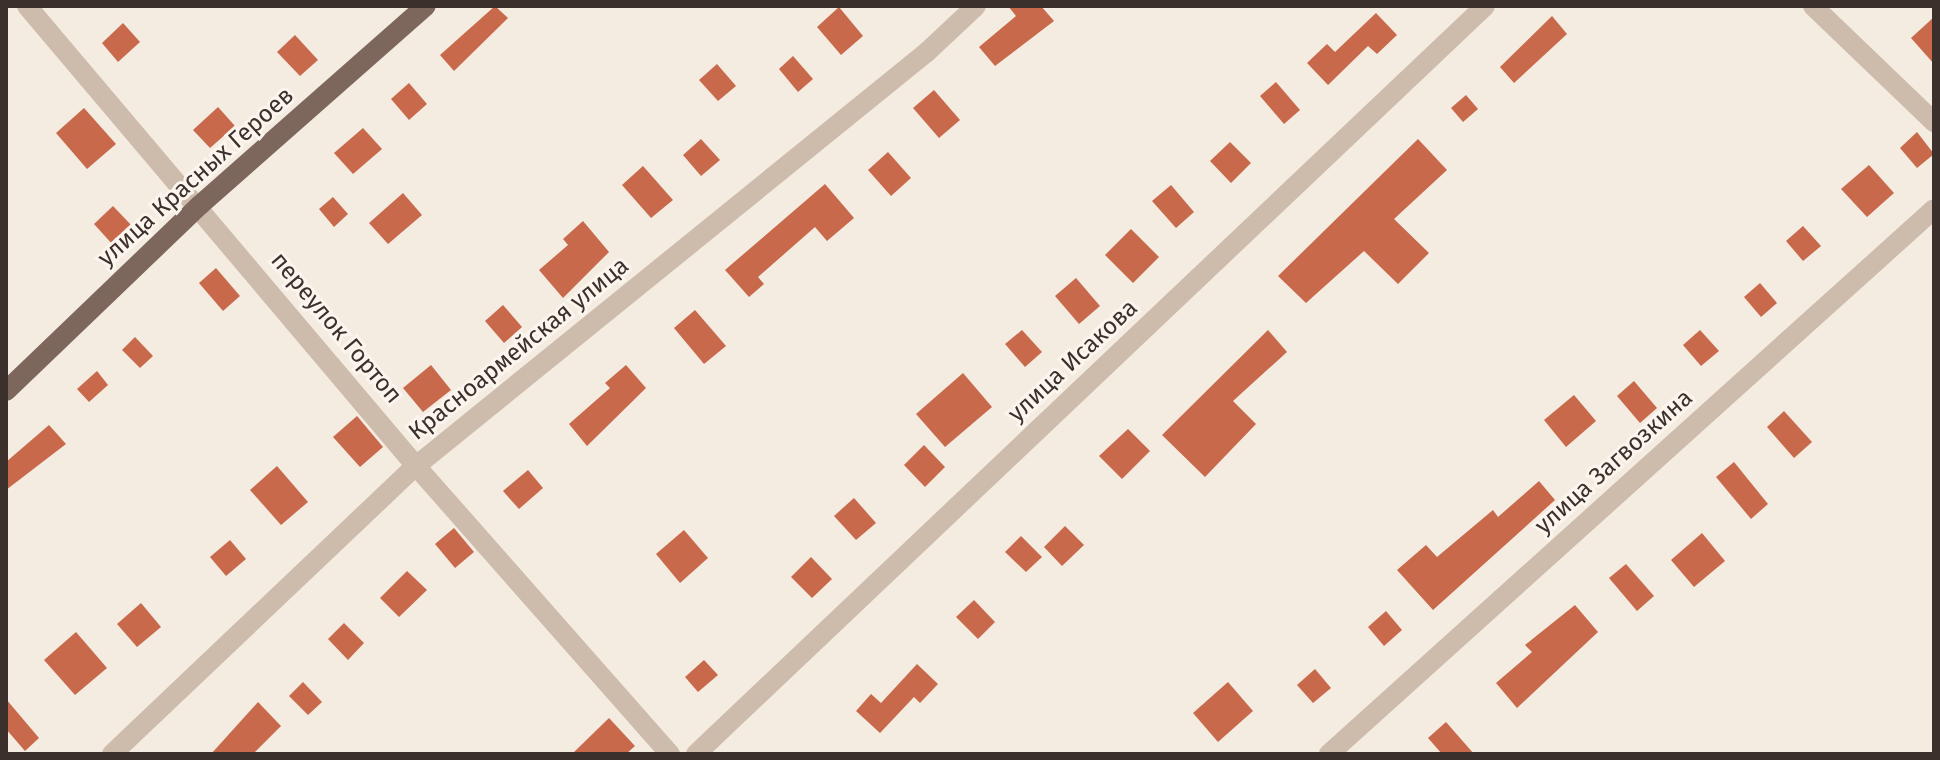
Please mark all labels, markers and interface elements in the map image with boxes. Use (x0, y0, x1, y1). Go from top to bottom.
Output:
street label: улица Красных Героев (92, 81, 300, 273)
street label: переулок Гортоп (264, 247, 408, 409)
street label: Красноармейская улица (403, 251, 635, 447)
street label: улица Исакова (1002, 294, 1144, 428)
street label: улица Загвозкина (1529, 384, 1699, 540)

